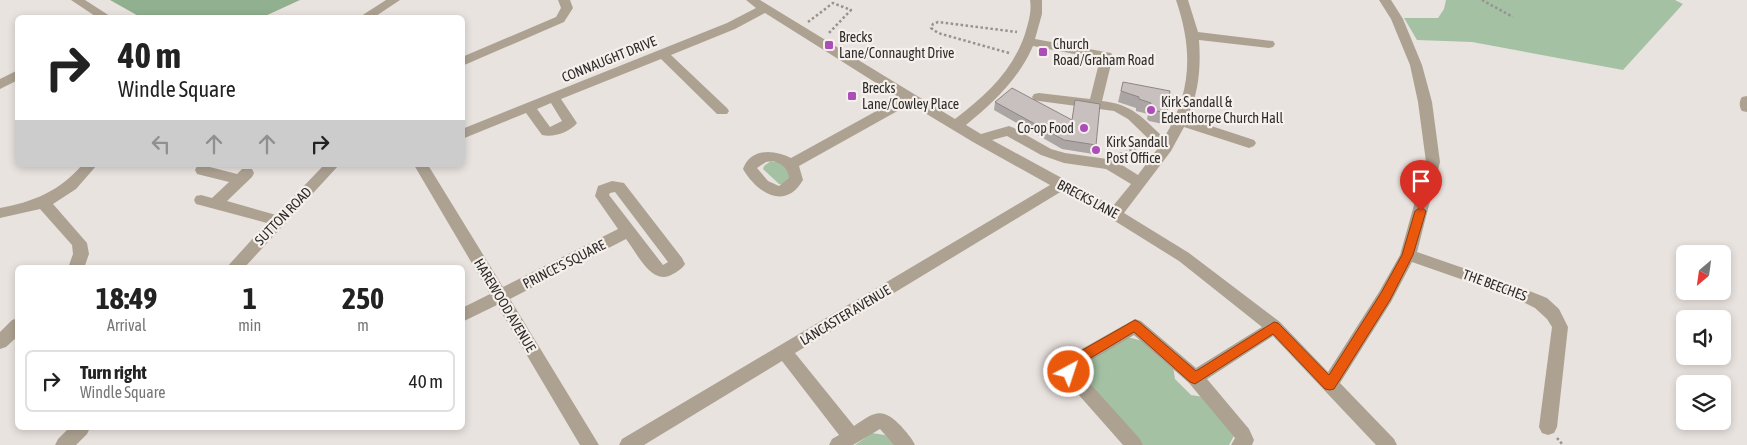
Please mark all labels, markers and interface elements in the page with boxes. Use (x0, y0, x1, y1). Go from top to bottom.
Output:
place label: Brecks Lane/Connaught Drive (839, 29, 954, 61)
street label: CONNAUGHT DRIVE (559, 33, 659, 85)
icon: right (35, 35, 100, 100)
text: 40 m (118, 35, 181, 75)
place label: Church Road/Graham Road (1053, 36, 1154, 68)
marker: Brecks Lane/Connaught Drive (823, 39, 835, 51)
marker: Church Road/Graham Road (1037, 46, 1049, 58)
text: Windle Square (118, 76, 236, 102)
place label: Brecks Lane/Cowley Place (862, 80, 959, 112)
marker: Brecks Lane/Cowley Place (846, 90, 858, 102)
place label: Kirk Sandall & Edenthorpe Church Hall (1161, 94, 1283, 126)
marker: Kirk Sandall & Edenthorpe Church Hall (1145, 104, 1157, 116)
place label: Co-op Food (1017, 120, 1074, 136)
marker: Co-op Food (1078, 122, 1090, 134)
icon: left (147, 130, 175, 158)
icon: ahead (200, 130, 228, 158)
icon: ahead (253, 130, 281, 158)
icon: right (306, 130, 334, 158)
place label: Kirk Sandall Post Office (1106, 134, 1168, 166)
marker: Kirk Sandall Post Office (1090, 144, 1102, 156)
pin (1400, 160, 1442, 211)
icon: arrive (1407, 167, 1435, 195)
street label: BRECKS LANE (1055, 176, 1121, 222)
street label: SUTTON ROAD (251, 184, 315, 248)
street label: PRINCE'S SQUARE (520, 236, 608, 292)
north arrow (1676, 245, 1731, 300)
map controls (1676, 245, 1731, 430)
street label: HAREWOOD AVENUE (471, 255, 539, 355)
street label: THE BEECHES (1461, 266, 1529, 304)
text: 18:49 (96, 281, 157, 315)
text: 1 (243, 281, 257, 315)
text: 250 (342, 281, 384, 315)
street label: LANCASTER AVENUE (797, 282, 893, 348)
button: sound (1676, 310, 1731, 365)
text: Arrival (107, 316, 146, 334)
text: min (238, 316, 261, 334)
text: m (357, 316, 369, 334)
position arrow (1042, 345, 1094, 397)
text: Turn right (80, 361, 147, 383)
icon: right (37, 367, 65, 395)
text: 40 m (409, 370, 443, 392)
button: layers (1676, 375, 1731, 430)
text: Windle Square (80, 383, 166, 401)

